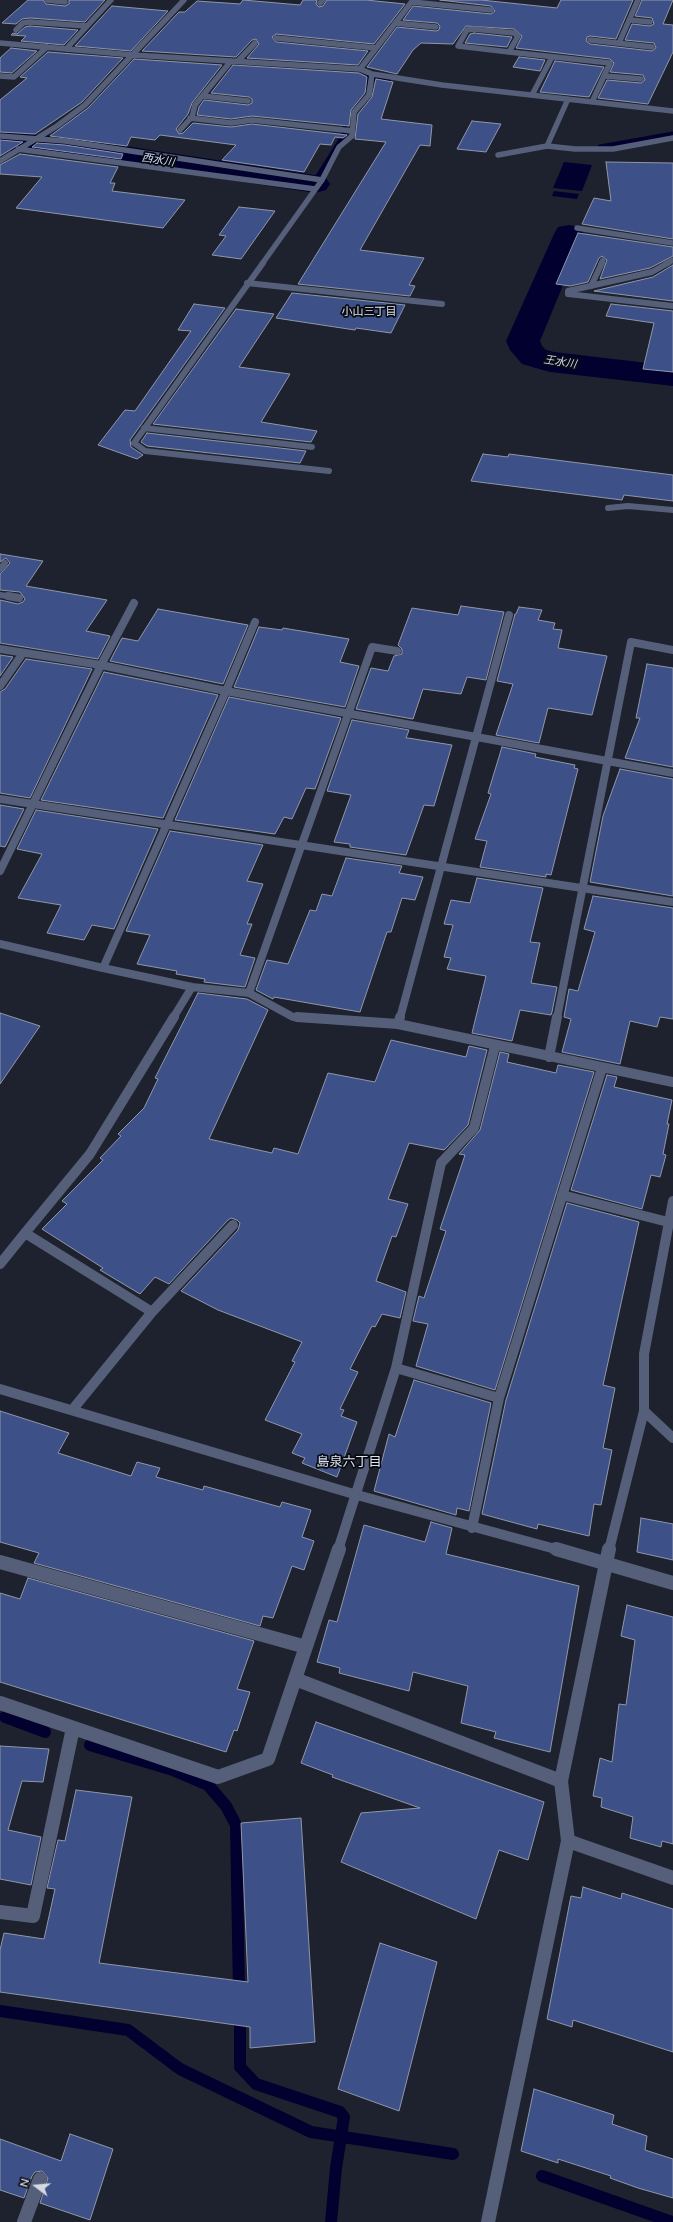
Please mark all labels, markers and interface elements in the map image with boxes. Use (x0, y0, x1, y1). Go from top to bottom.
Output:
water label: 西水川 (141, 151, 175, 169)
district label: 小山三丁目 (342, 305, 396, 319)
water label: 王水川 (543, 353, 577, 371)
district label: 島泉六丁目 (317, 1454, 381, 1470)
north arrow (16, 2166, 56, 2206)
text: N (17, 2177, 32, 2189)

